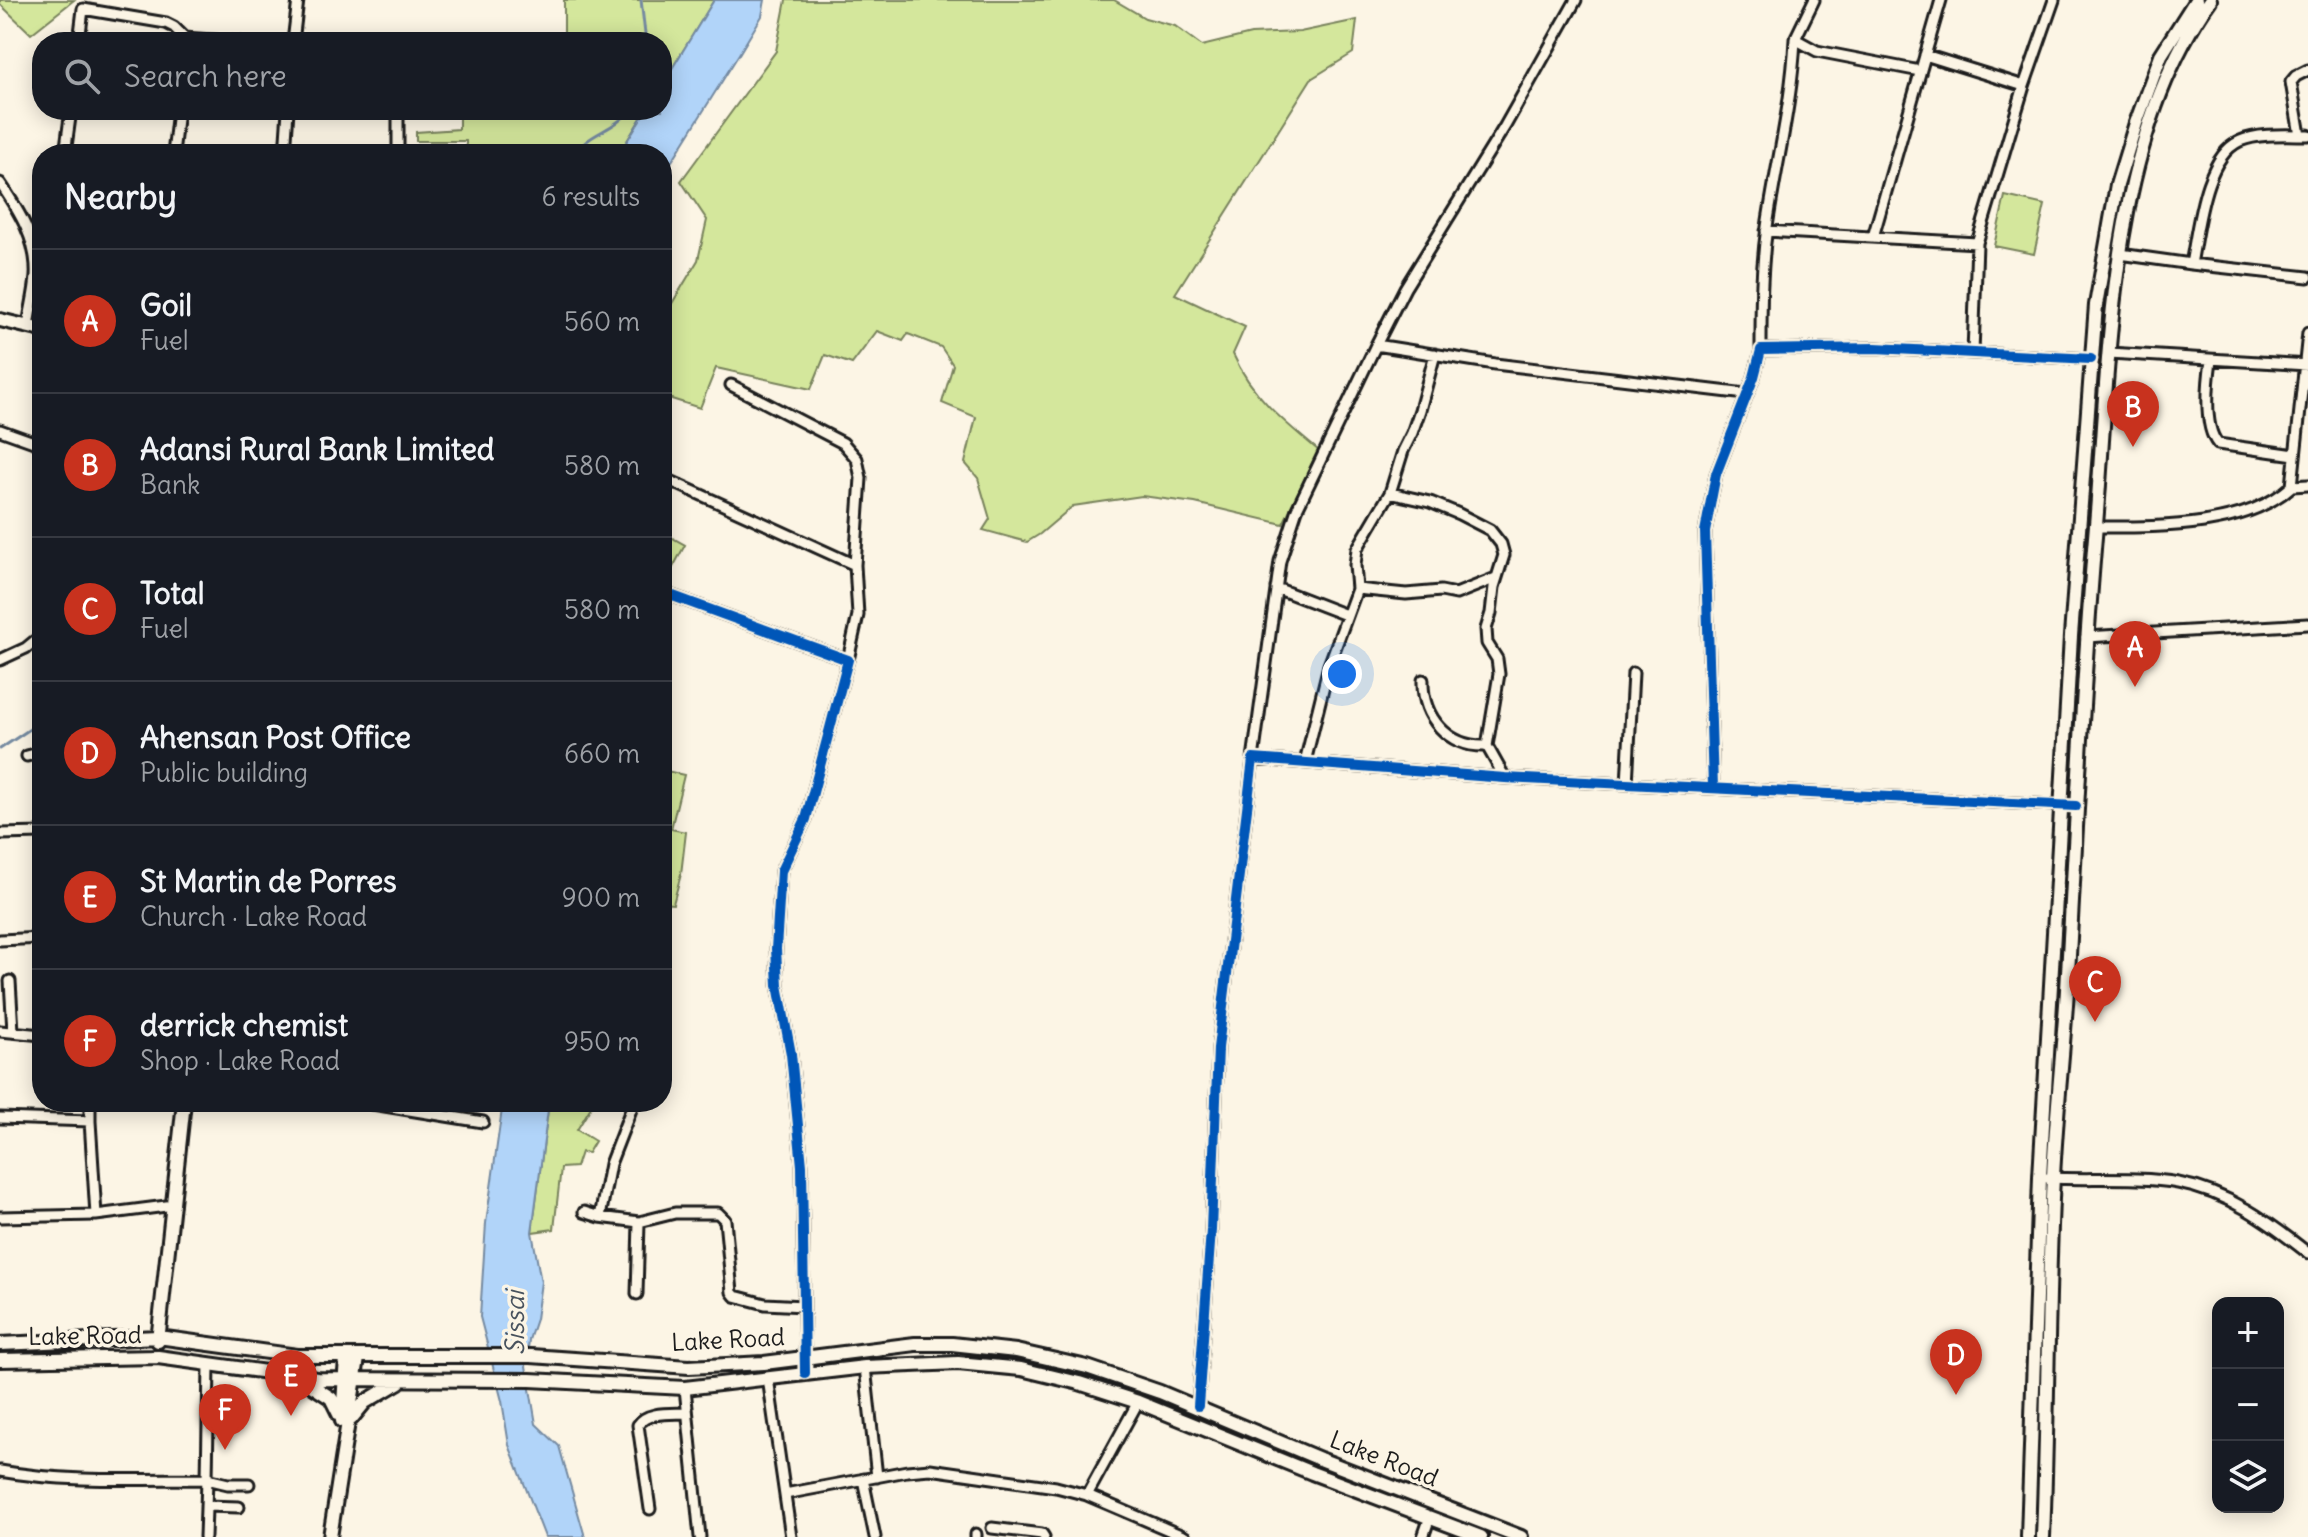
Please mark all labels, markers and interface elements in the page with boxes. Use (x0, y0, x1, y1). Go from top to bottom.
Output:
search box (32, 32, 672, 120)
icon: search (60, 54, 104, 98)
text: Search here (124, 57, 287, 95)
text: Nearby (64, 175, 177, 218)
text: 6 results (542, 180, 640, 213)
text: Goil (140, 286, 192, 324)
text: A (82, 305, 98, 338)
text: 560 m (564, 305, 640, 338)
text: Fuel (140, 324, 189, 357)
pin: B (2107, 381, 2159, 447)
text: Adansi Rural Bank Limited (140, 430, 494, 468)
text: B (81, 449, 99, 482)
text: 580 m (564, 449, 640, 482)
text: Bank (140, 468, 200, 501)
text: Total (140, 574, 204, 612)
text: C (81, 593, 99, 626)
text: 580 m (564, 593, 640, 626)
text: Fuel (140, 612, 189, 645)
pin: A (2109, 621, 2161, 687)
your location (1322, 654, 1362, 694)
text: Ahensan Post Office (140, 718, 411, 756)
text: D (81, 737, 99, 770)
text: 660 m (564, 737, 640, 770)
text: Public building (140, 756, 308, 789)
text: St Martin de Porres (140, 862, 397, 900)
text: E (82, 881, 98, 914)
text: 900 m (562, 881, 640, 914)
text: Church · Lake Road (140, 900, 367, 933)
pin: C (2069, 956, 2121, 1022)
text: derrick chemist (140, 1006, 348, 1044)
text: F (83, 1025, 97, 1058)
text: 950 m (564, 1025, 640, 1058)
text: Shop · Lake Road (140, 1044, 340, 1077)
water label: Sissai (498, 1288, 531, 1355)
map controls (2212, 1297, 2284, 1513)
button: + (2212, 1297, 2284, 1369)
street label: Lake Road (28, 1319, 142, 1351)
street label: Lake Road (670, 1321, 785, 1357)
pin: D (1930, 1329, 1982, 1395)
pin: E (265, 1350, 317, 1416)
button: − (2212, 1369, 2284, 1441)
pin: F (199, 1384, 251, 1450)
street label: Lake Road (1326, 1424, 1443, 1492)
button: layers (2212, 1441, 2284, 1513)

